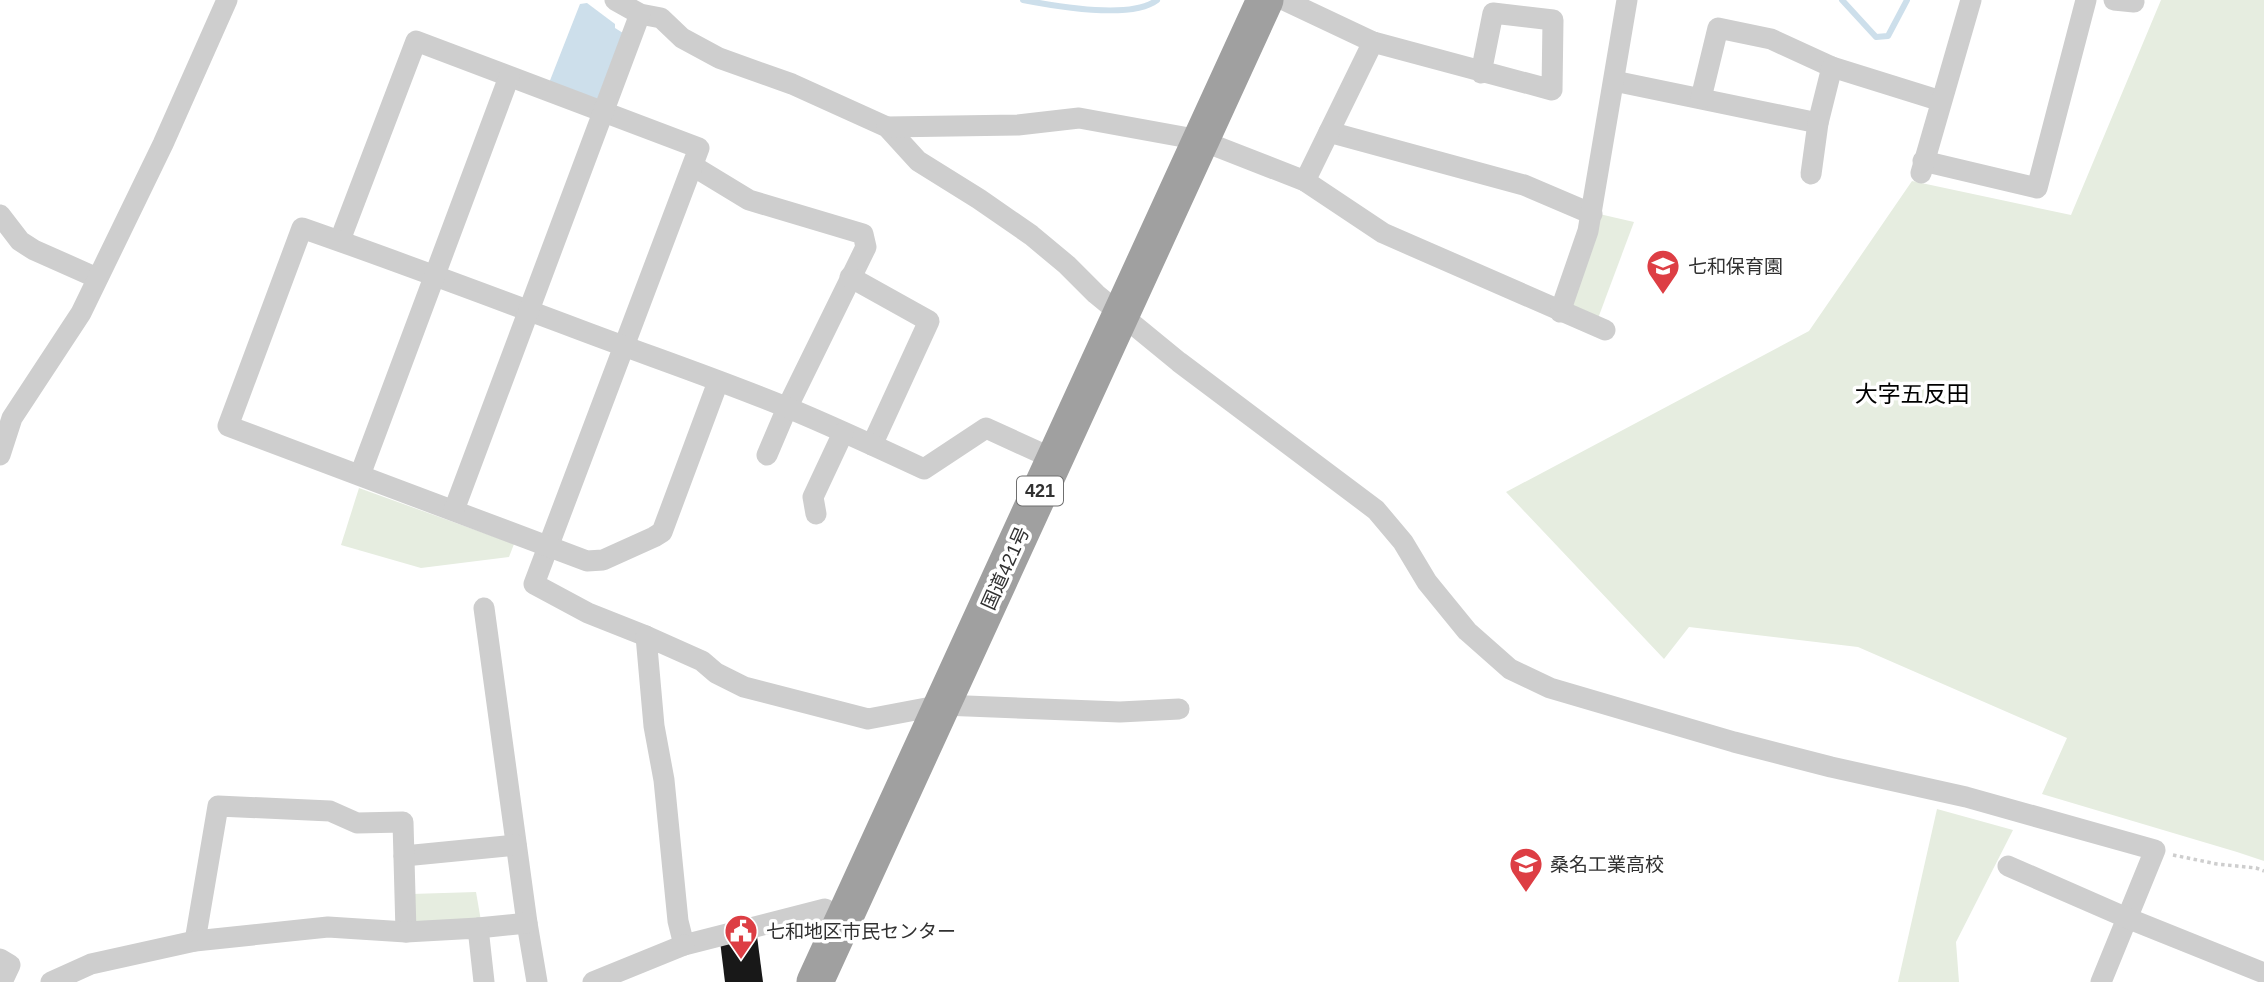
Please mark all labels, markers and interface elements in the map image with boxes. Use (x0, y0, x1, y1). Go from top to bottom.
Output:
school or university icon: 七和保育園 (1644, 247, 1682, 296)
place label: 七和保育園 (1688, 256, 1783, 277)
district label: 大字五反田 (1855, 381, 1970, 407)
road number: 421 (1017, 476, 1063, 505)
street label: 国道421号 (978, 523, 1033, 613)
school or university icon: 桑名工業高校 (1507, 845, 1545, 894)
place label: 桑名工業高校 (1550, 854, 1664, 875)
public building icon: 七和地区市民センター (722, 912, 760, 961)
place label: 七和地区市民センター (766, 921, 956, 942)

